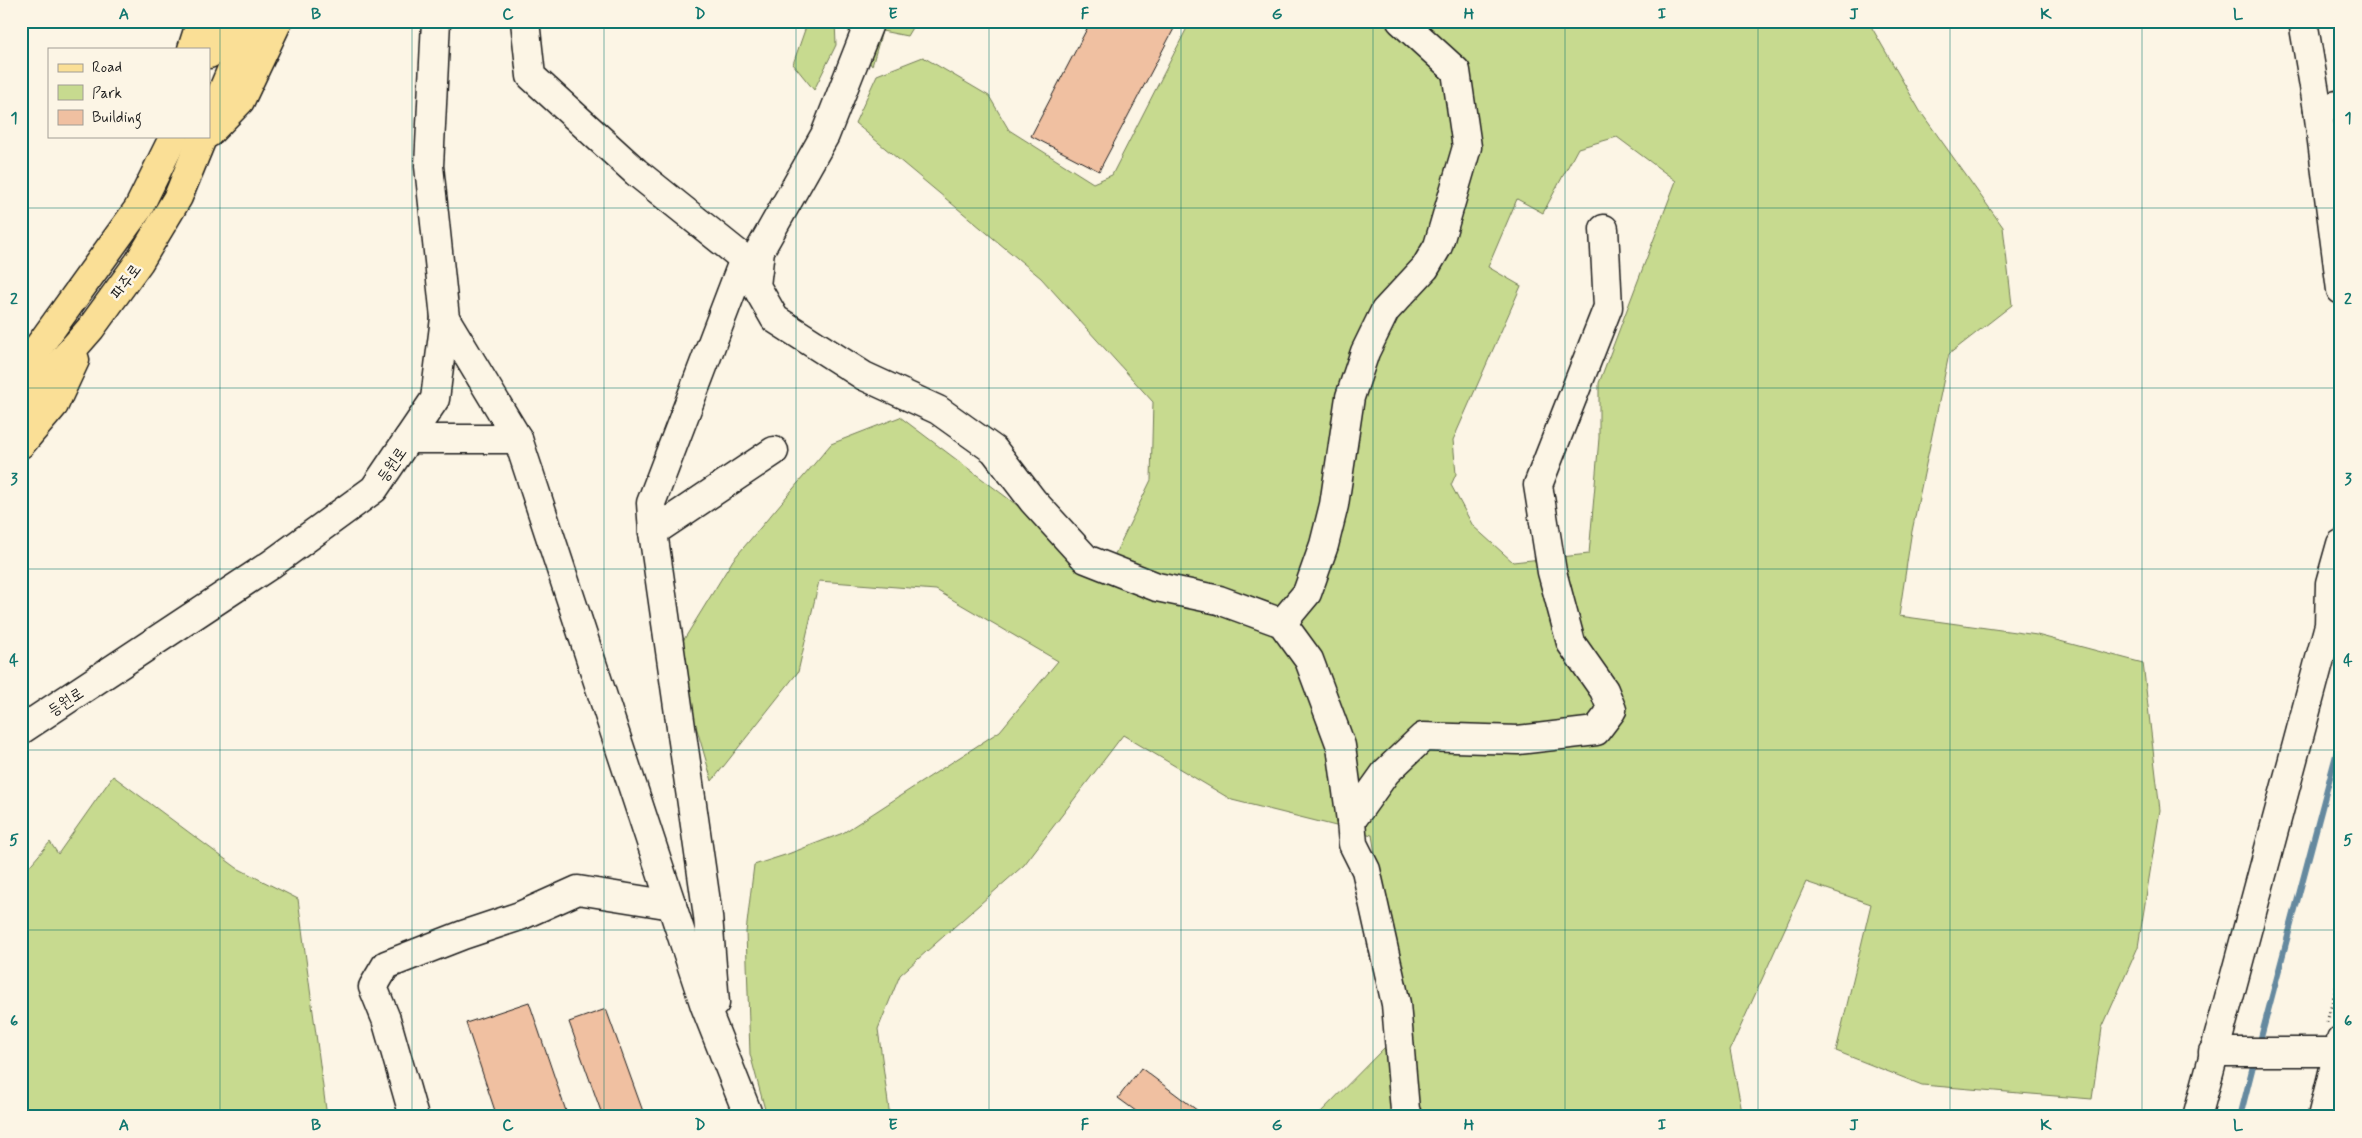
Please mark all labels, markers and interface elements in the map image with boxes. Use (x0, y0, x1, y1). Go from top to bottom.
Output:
text: A (119, 4, 129, 25)
text: B (311, 4, 321, 25)
text: C (502, 4, 514, 25)
text: D (694, 4, 706, 25)
text: E (888, 4, 898, 25)
text: F (1081, 4, 1090, 25)
text: G (1272, 4, 1283, 25)
text: H (1464, 4, 1475, 25)
text: I (1658, 4, 1667, 25)
text: J (1849, 4, 1859, 25)
text: K (2040, 4, 2052, 25)
text: L (2233, 4, 2244, 25)
legend (48, 48, 210, 138)
text: Road (92, 58, 122, 78)
text: Park (92, 84, 122, 104)
text: 1 (10, 108, 18, 129)
text: Building (92, 108, 142, 129)
text: 1 (2344, 108, 2352, 129)
street label: 파주로 (106, 260, 146, 304)
text: 2 (10, 289, 18, 310)
text: 2 (2344, 289, 2352, 310)
street label: 등원로 (373, 443, 412, 487)
text: 3 (10, 469, 18, 490)
text: 3 (2344, 469, 2352, 490)
text: 4 (9, 650, 19, 671)
text: 4 (2343, 650, 2353, 671)
street label: 등원로 (44, 683, 88, 722)
text: 5 (9, 830, 19, 851)
text: 5 (2343, 830, 2353, 851)
text: 6 (10, 1011, 18, 1032)
text: 6 (2344, 1011, 2352, 1032)
text: A (119, 1115, 129, 1136)
text: B (311, 1115, 321, 1136)
text: C (502, 1115, 514, 1136)
text: D (694, 1115, 706, 1136)
text: E (888, 1115, 898, 1136)
text: F (1081, 1115, 1090, 1136)
text: G (1272, 1115, 1283, 1136)
text: H (1464, 1115, 1475, 1136)
text: I (1658, 1115, 1667, 1136)
text: J (1849, 1115, 1859, 1136)
text: K (2040, 1115, 2052, 1136)
text: L (2233, 1115, 2244, 1136)

